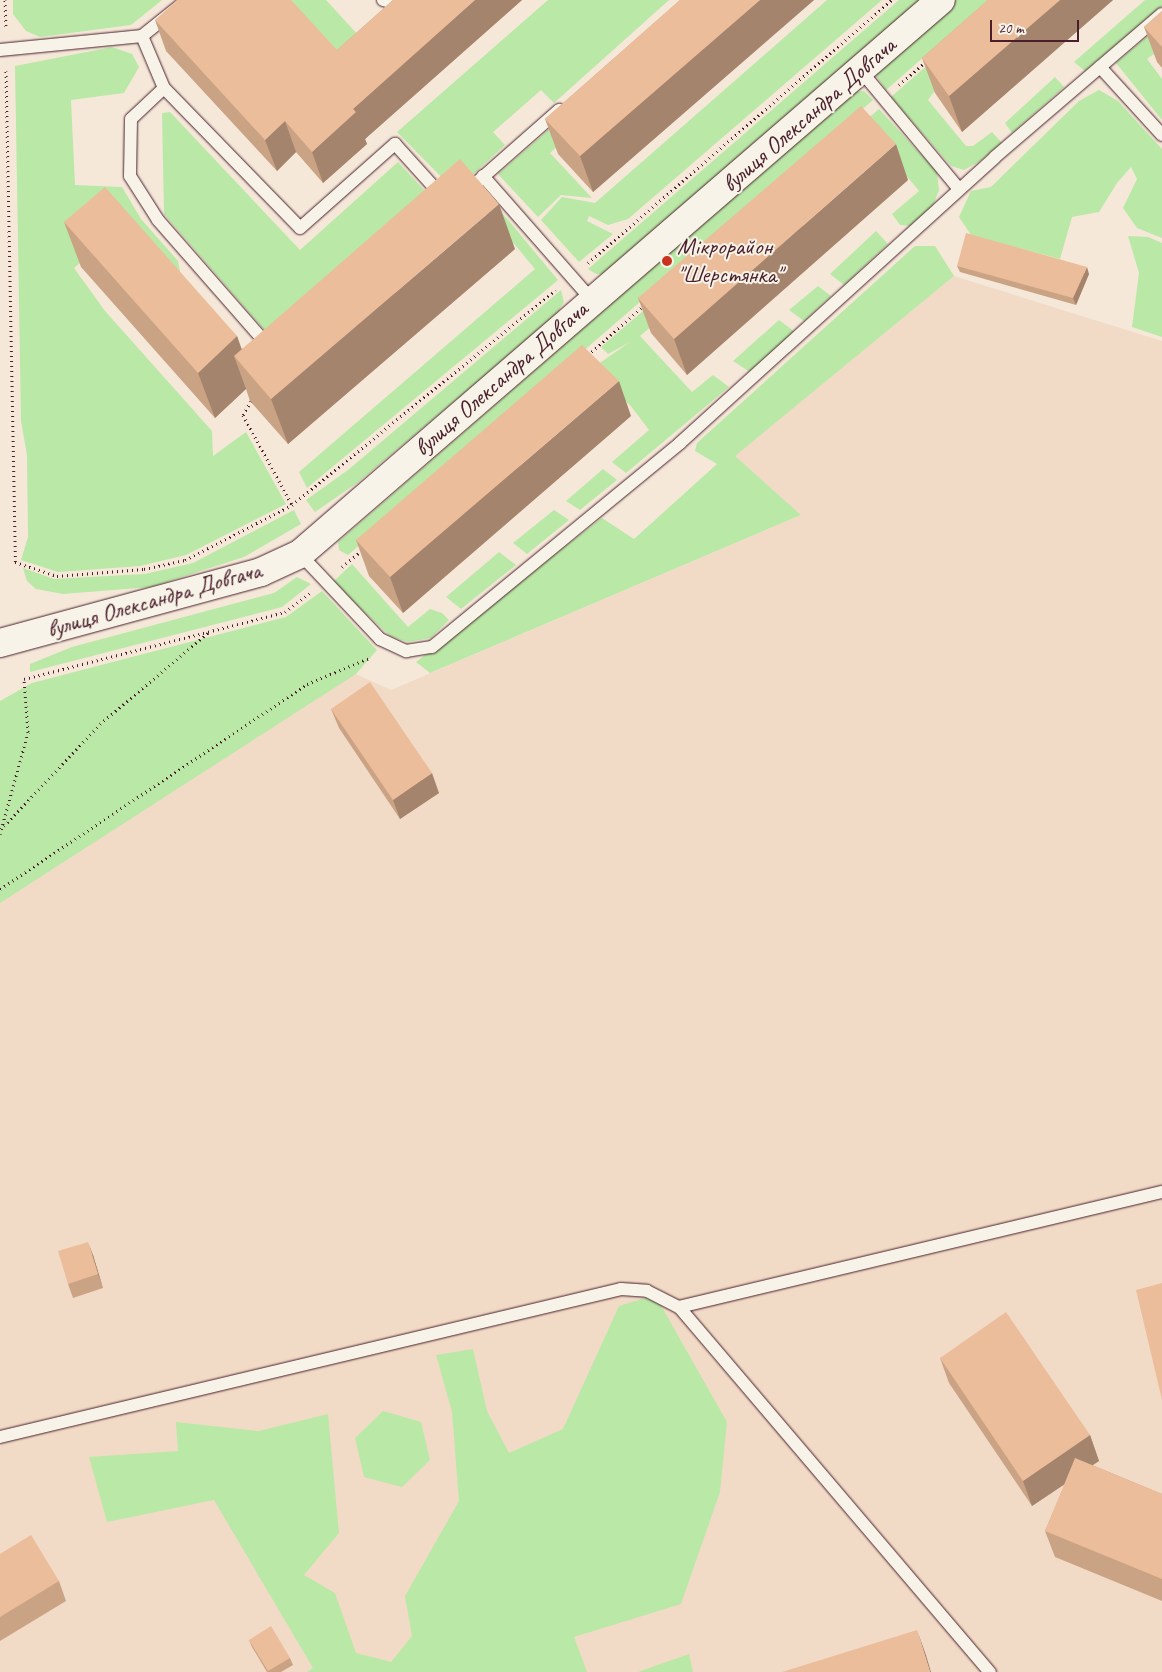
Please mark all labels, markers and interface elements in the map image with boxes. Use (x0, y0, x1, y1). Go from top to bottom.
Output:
scale bar (992, 10, 1081, 42)
text: 20 m (998, 19, 1024, 38)
street label: вулиця Олександра Довгача (716, 31, 902, 199)
place label: Мікрорайон "Шерстянка" (677, 233, 782, 289)
marker: Мікрорайон "Шерстянка" (661, 255, 673, 267)
street label: вулиця Олександра Довгача (408, 295, 594, 463)
street label: вулиця Олександра Довгача (44, 556, 264, 644)

